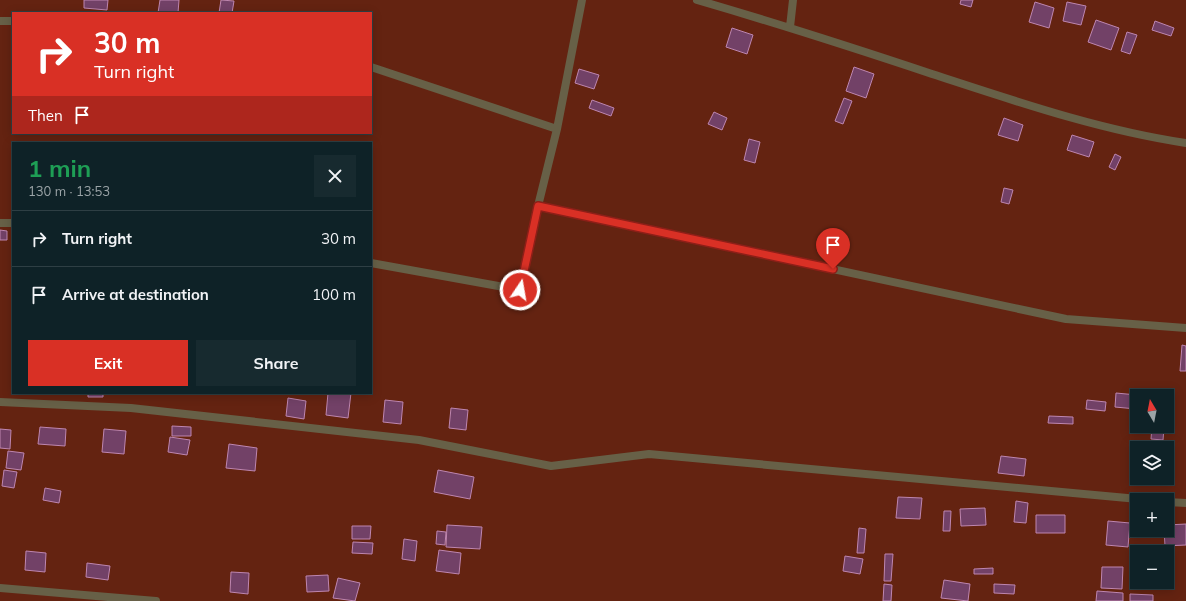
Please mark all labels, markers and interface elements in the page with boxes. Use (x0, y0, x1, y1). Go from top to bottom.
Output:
text: 30 m (94, 25, 160, 60)
icon: right (28, 28, 80, 80)
text: Turn right (94, 60, 174, 83)
icon: arrive (71, 104, 93, 126)
text: Then (28, 106, 63, 125)
text: 1 min (28, 153, 91, 183)
button: close (314, 155, 356, 197)
text: 130 m · 13:53 (28, 183, 110, 199)
icon: right (28, 228, 50, 250)
pin (816, 228, 850, 269)
text: Turn right (62, 229, 132, 248)
text: 30 m (321, 229, 356, 248)
icon: arrive (822, 234, 844, 256)
position arrow (499, 269, 541, 311)
icon: arrive (28, 284, 50, 306)
text: Arrive at destination (62, 285, 209, 304)
text: 100 m (312, 285, 356, 304)
button: Exit (28, 340, 188, 386)
button: Share (196, 340, 356, 386)
north arrow (1130, 389, 1174, 433)
map controls (1130, 389, 1174, 589)
button: layers (1130, 441, 1174, 485)
button: + (1130, 493, 1174, 537)
button: − (1130, 545, 1174, 589)

